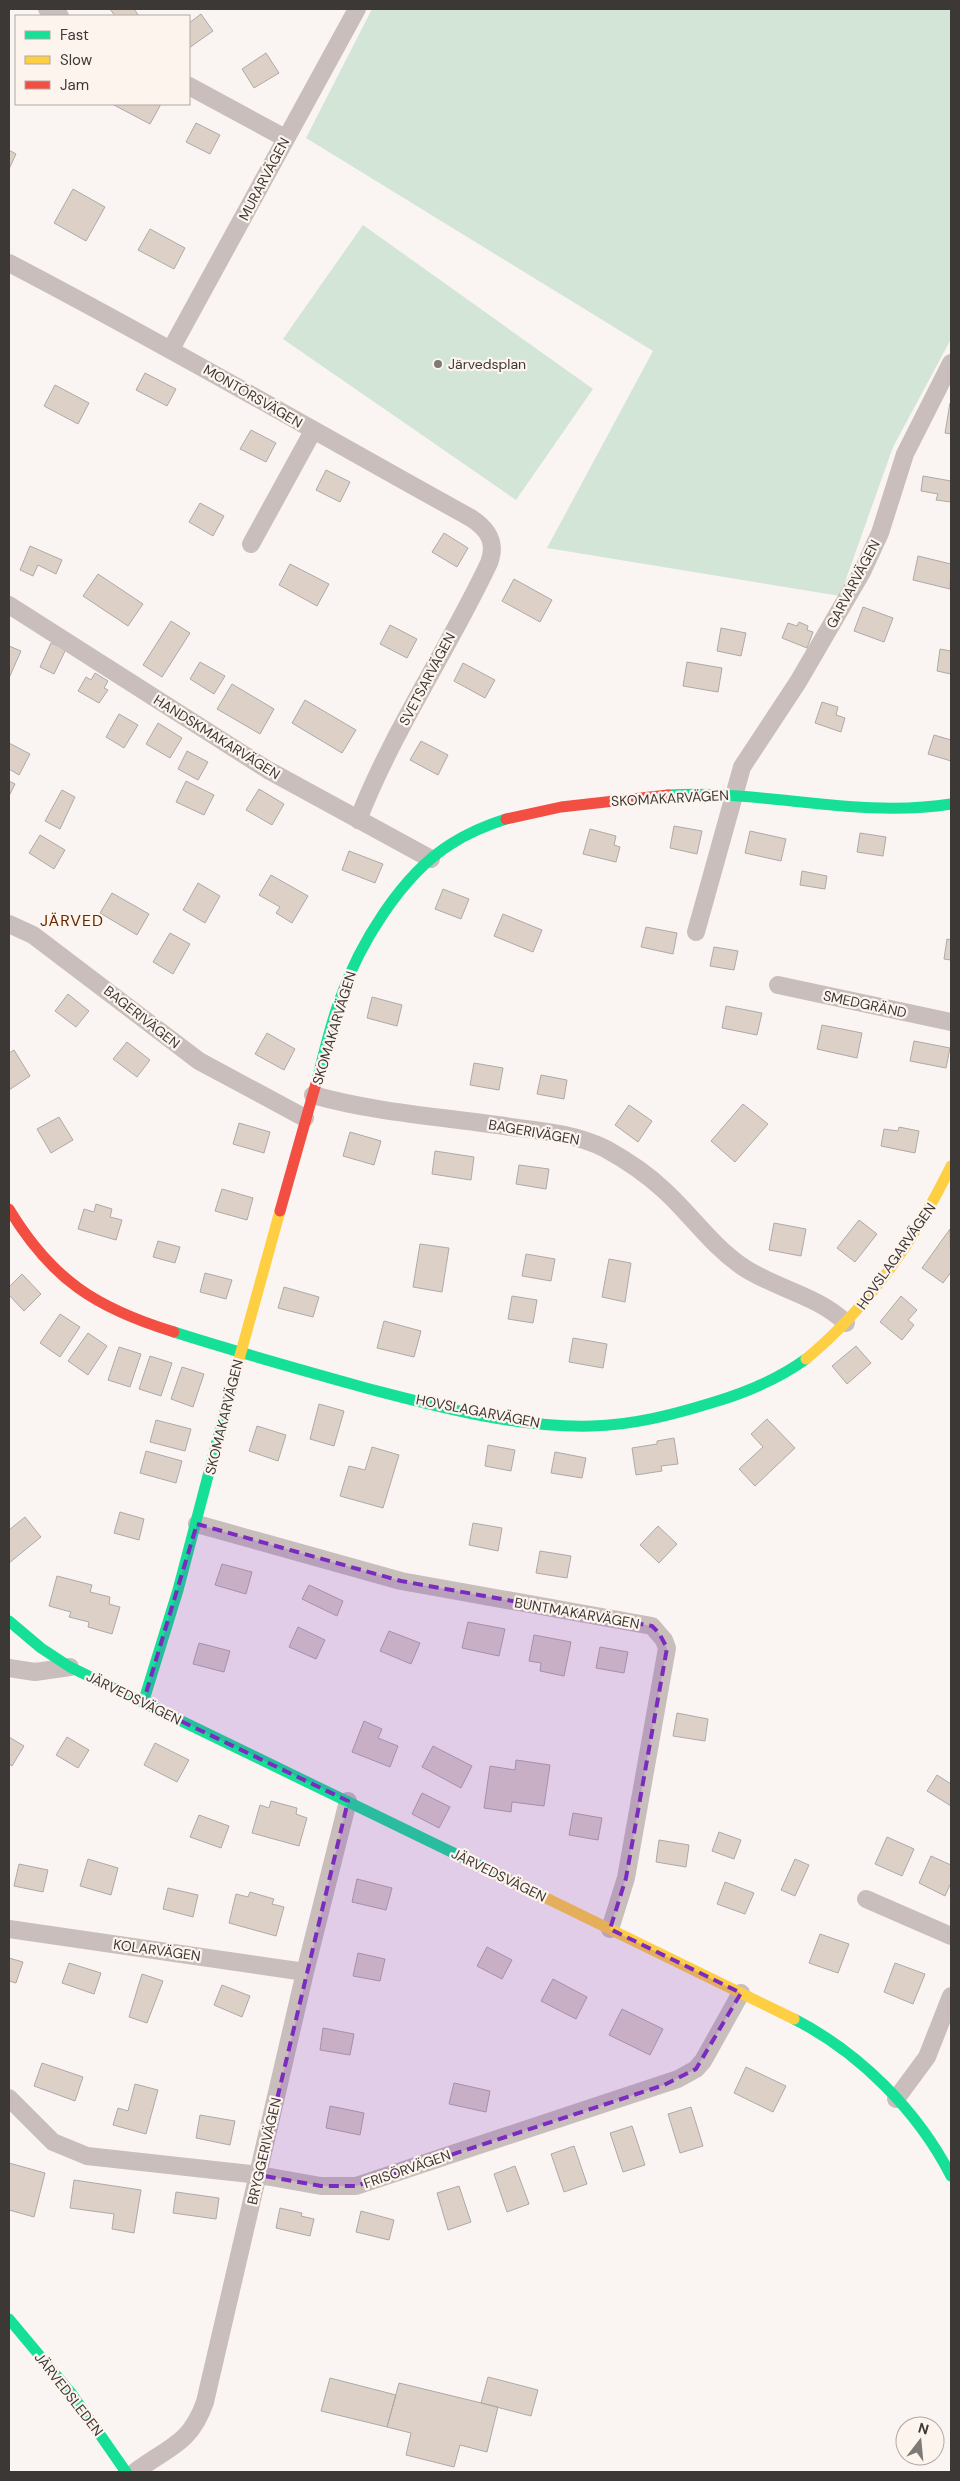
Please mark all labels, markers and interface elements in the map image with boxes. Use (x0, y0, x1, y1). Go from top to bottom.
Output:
legend (15, 15, 190, 105)
text: Fast (60, 25, 89, 45)
text: Slow (60, 50, 93, 70)
text: Jam (60, 75, 89, 95)
street label: MURARVÄGEN (235, 134, 293, 224)
place label: Järvedsplan (448, 355, 526, 373)
marker: Järvedsplan (432, 358, 444, 370)
street label: MONTÖRSVÄGEN (200, 360, 306, 432)
street label: GARVARVÄGEN (822, 537, 884, 631)
street label: SVETSARVÄGEN (395, 629, 459, 729)
street label: HANDSKMAKARVÄGEN (150, 691, 284, 783)
street label: SKOMAKARVÄGEN (611, 786, 729, 810)
district label: JÄRVED (40, 910, 104, 931)
street label: SKOMAKARVÄGEN (308, 969, 360, 1087)
street label: BAGERIVÄGEN (100, 982, 184, 1052)
street label: SMEDGRÄND (822, 986, 908, 1022)
street label: BAGERIVÄGEN (487, 1115, 581, 1149)
street label: HOVSLAGARVÄGEN (853, 1199, 939, 1313)
street label: SKOMAKARVÄGEN (201, 1358, 247, 1476)
street label: HOVSLAGARVÄGEN (414, 1390, 542, 1432)
street label: BUNTMAKARVÄGEN (513, 1593, 641, 1633)
street label: JÄRVEDSVÄGEN (84, 1667, 184, 1729)
street label: JÄRVEDSVÄGEN (449, 1844, 549, 1906)
street label: KOLARVÄGEN (112, 1935, 202, 1965)
street label: BRYGGERIVÄGEN (243, 2096, 285, 2206)
street label: FRISÖRVÄGEN (361, 2146, 453, 2192)
street label: JÄRVEDSLEDEN (31, 2349, 107, 2439)
north arrow (895, 2416, 945, 2466)
text: N (916, 2418, 931, 2439)

